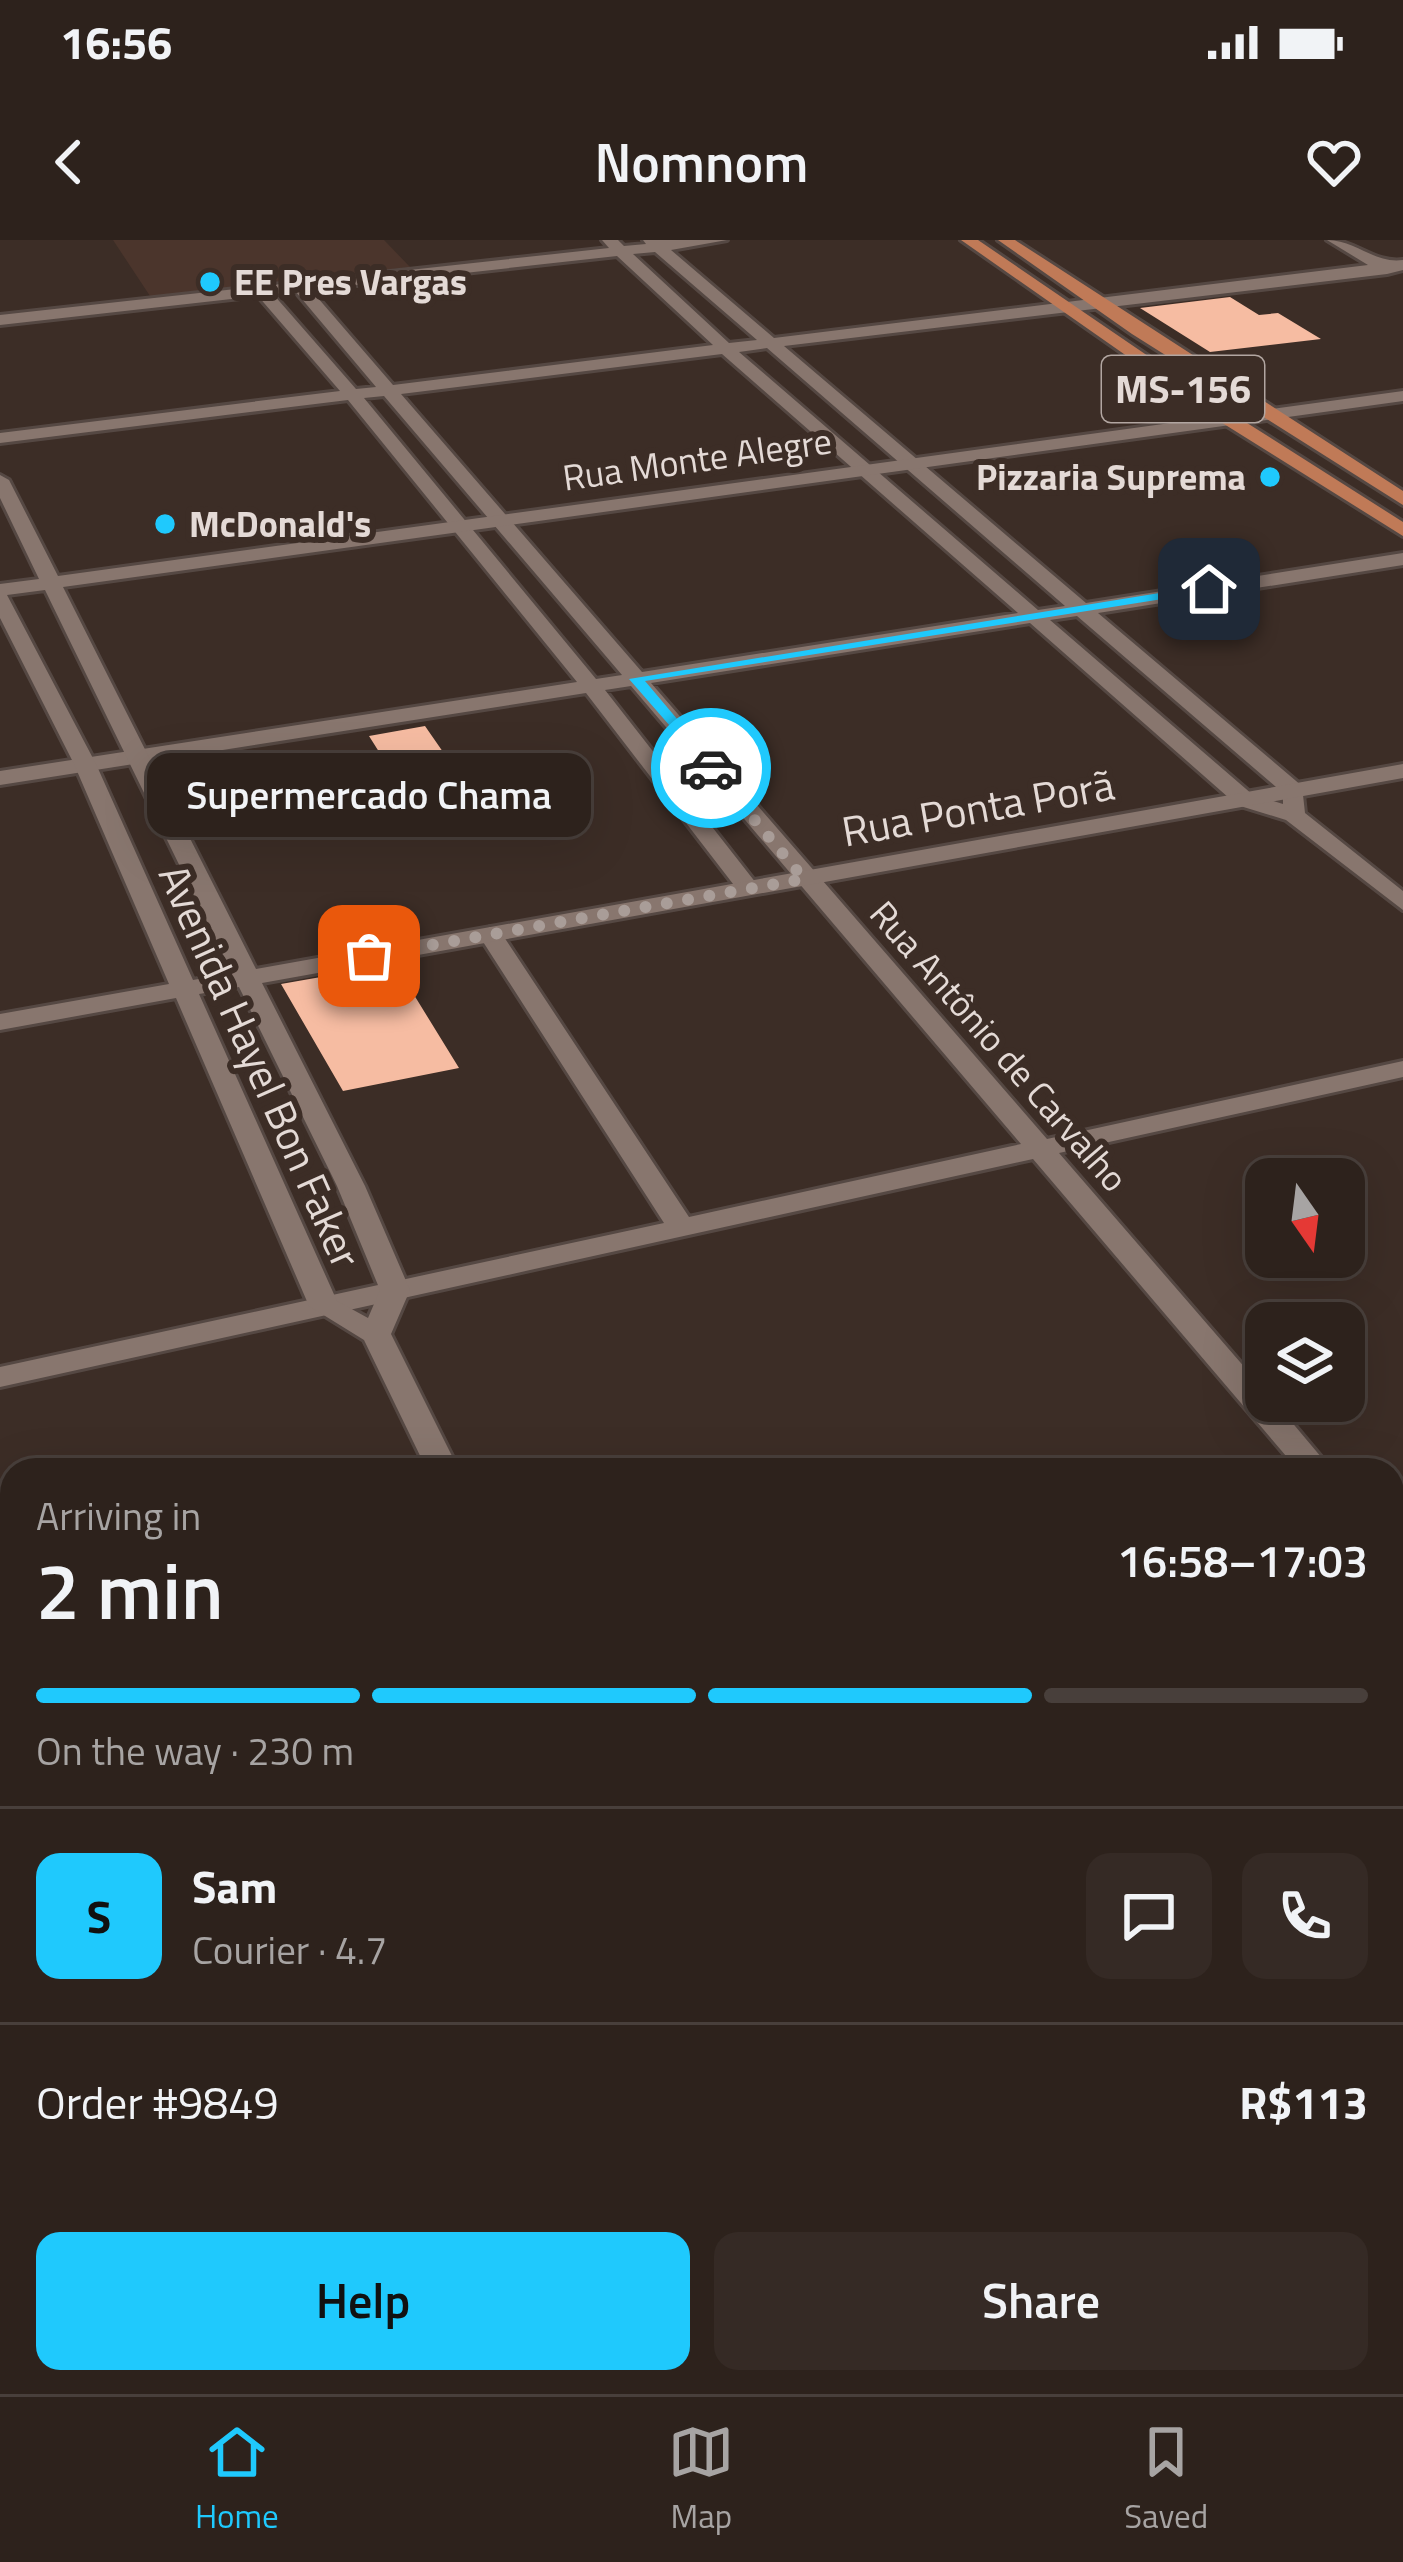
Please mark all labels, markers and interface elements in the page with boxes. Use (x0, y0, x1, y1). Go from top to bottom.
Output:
text: 16:56 (60, 8, 172, 76)
text: Nomnom (595, 121, 808, 203)
icon: back (36, 129, 102, 195)
icon: heart (1301, 129, 1367, 195)
place label: EE Pres Vargas (234, 254, 467, 309)
marker: EE Pres Vargas (197, 269, 223, 295)
road number: MS-156 (1102, 356, 1264, 422)
street label: Rua Monte Alegre (559, 412, 835, 505)
place label: Pizzaria Suprema (976, 449, 1246, 504)
marker: Pizzaria Suprema (1257, 464, 1283, 490)
place label: McDonald's (189, 496, 371, 551)
marker: McDonald's (152, 511, 178, 537)
pin (1158, 538, 1260, 640)
icon: home (1176, 556, 1242, 622)
courier (651, 708, 771, 828)
icon: car (678, 735, 744, 801)
callout: Supermercado Chama (147, 752, 591, 836)
street label: Rua Ponta Porã (837, 752, 1119, 862)
text: Supermercado Chama (186, 765, 552, 824)
street label: Avenida Hayel Bon Faker (143, 854, 379, 1278)
street label: Rua Antônio de Carvalho (857, 888, 1142, 1204)
pin (318, 905, 420, 1007)
icon: bag (336, 923, 402, 989)
north arrow (1245, 1158, 1365, 1278)
map controls (1245, 1158, 1365, 1422)
button: layers (1245, 1302, 1365, 1422)
text: Arriving in (36, 1486, 201, 1545)
text: 16:58–17:03 (1117, 1526, 1368, 1594)
text: 2 min (36, 1531, 224, 1649)
text: On the way · 230 m (36, 1721, 354, 1780)
text: Sam (192, 1852, 277, 1920)
button: chat (1086, 1853, 1212, 1979)
button: phone (1242, 1853, 1368, 1979)
text: S (87, 1882, 111, 1950)
text: Courier · 4.7 (192, 1920, 387, 1979)
text: Order #9849 (36, 2068, 279, 2136)
text: R$113 (1239, 2068, 1368, 2136)
button: Help (36, 2232, 690, 2370)
button: Share (714, 2232, 1368, 2370)
tab: Home (195, 2419, 279, 2541)
tab: Map (668, 2419, 734, 2541)
tab: Saved (1124, 2419, 1208, 2541)

